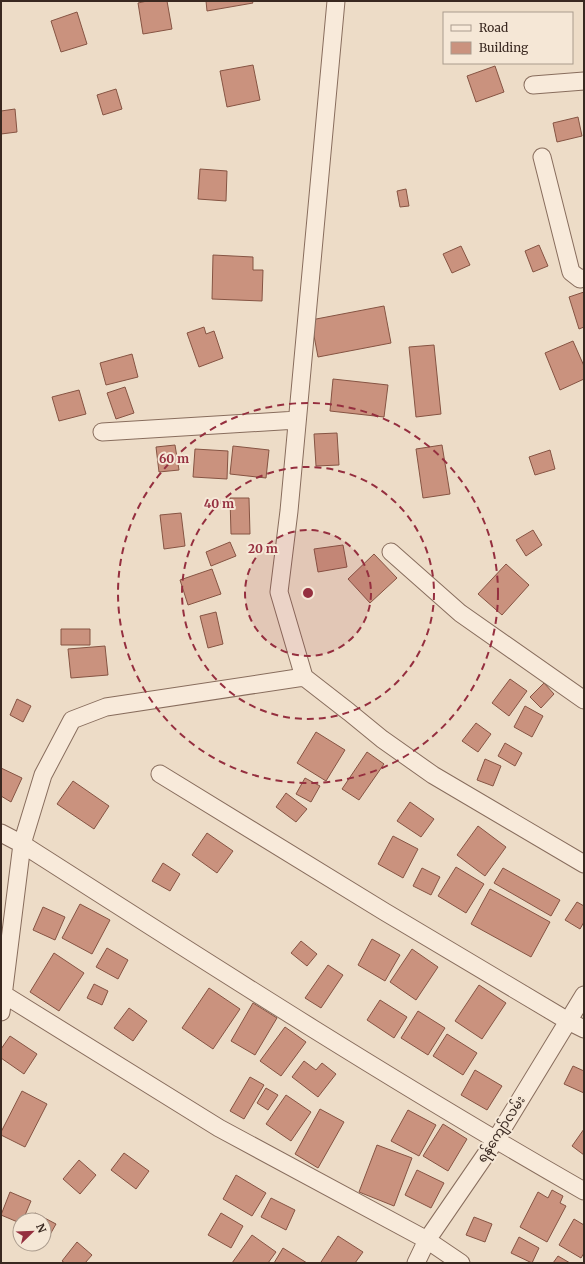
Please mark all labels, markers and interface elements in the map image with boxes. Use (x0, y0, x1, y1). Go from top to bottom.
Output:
legend (443, 12, 573, 64)
text: Road (479, 20, 508, 35)
text: Building (479, 40, 529, 55)
text: 60 m (159, 451, 189, 466)
text: 40 m (204, 496, 234, 511)
text: 20 m (248, 541, 278, 556)
centre of rings (301, 586, 315, 600)
street label: ရန်ကျော်လမ်း (473, 1092, 531, 1167)
north arrow (12, 1212, 52, 1252)
text: N (33, 1221, 49, 1235)

